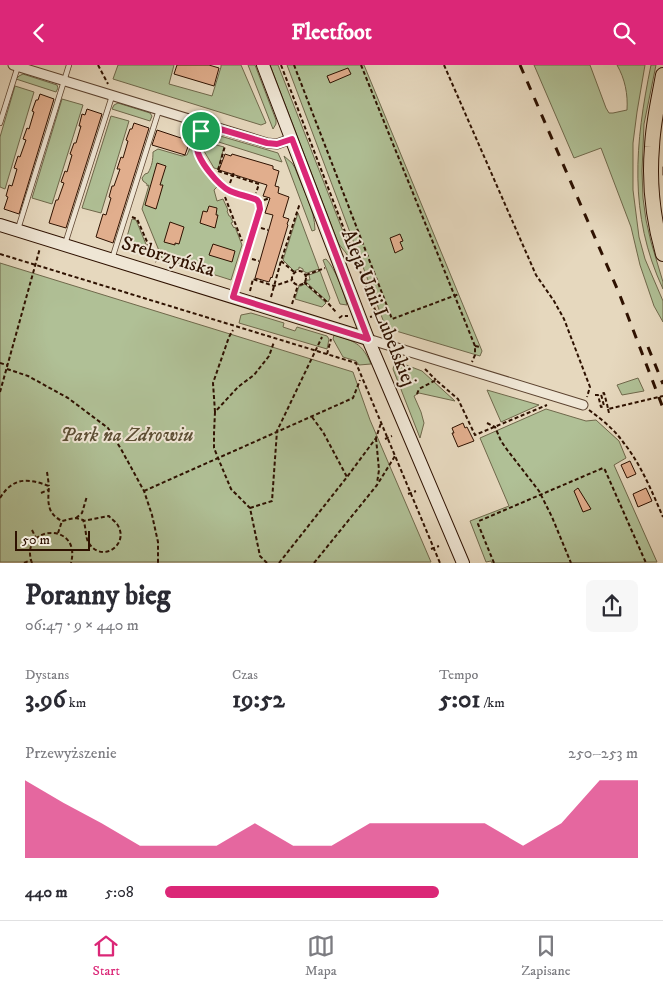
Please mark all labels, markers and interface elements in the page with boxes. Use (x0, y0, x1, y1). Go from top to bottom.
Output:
icon: back (25, 19, 53, 47)
text: Fleetfoot (291, 19, 372, 46)
icon: search (610, 19, 638, 47)
pin (180, 110, 222, 152)
icon: arrive (187, 117, 215, 145)
street label: Aleja Unii Lubelskiej (335, 226, 421, 390)
street label: Srebrzyńska (118, 231, 218, 283)
park label: Park na Zdrowiu (60, 423, 194, 448)
scale bar (15, 527, 90, 551)
text: 50 m (22, 531, 50, 549)
text: Poranny bieg (25, 578, 170, 613)
button: share (586, 580, 638, 632)
text: 06:47 · 9 × 440 m (25, 615, 139, 635)
text: Dystans (25, 666, 69, 684)
text: Czas (232, 666, 258, 684)
text: Tempo (439, 666, 478, 684)
text: 3.96 (25, 684, 66, 715)
text: 19:52 (232, 684, 285, 715)
text: 5:01 (439, 684, 480, 715)
text: km (66, 694, 86, 712)
text: /km (480, 694, 505, 712)
text: Przewyższenie (25, 743, 117, 763)
text: 250–253 m (568, 743, 638, 763)
text: 440 m (25, 882, 67, 902)
text: 5:08 (105, 882, 134, 902)
tab: Start (92, 932, 120, 980)
tab: Mapa (305, 932, 337, 980)
tab: Zapisane (521, 932, 571, 980)

